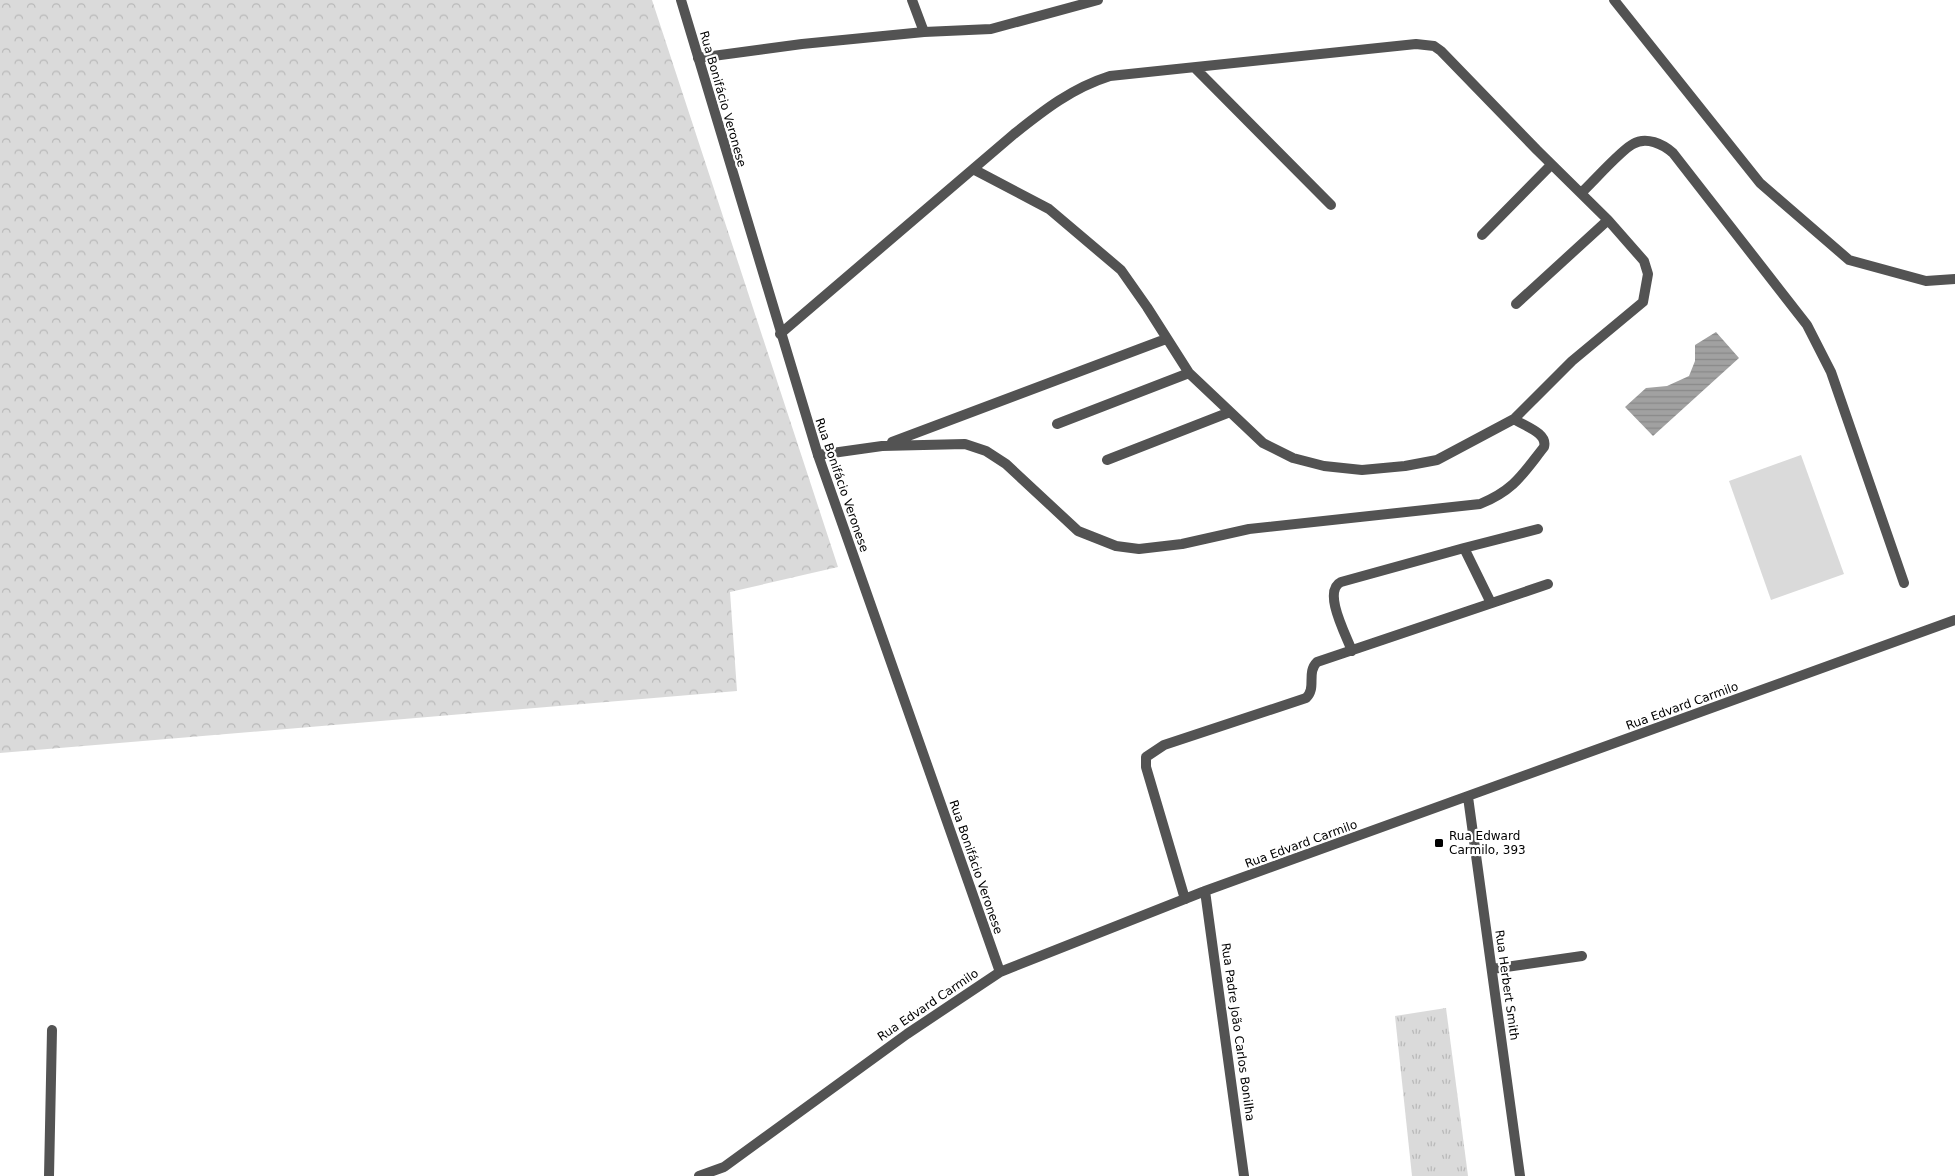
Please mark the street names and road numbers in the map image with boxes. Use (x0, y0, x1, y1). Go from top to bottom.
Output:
street label: Rua Bonifácio Veronese (697, 29, 749, 169)
street label: Rua Bonifácio Veronese (812, 416, 872, 554)
street label: Rua Edvard Carmilo (1624, 679, 1740, 733)
street label: Rua Bonifácio Veronese (946, 798, 1006, 936)
street label: Rua Edvard Carmilo (1243, 817, 1359, 871)
street label: Rua Herbert Smith (1492, 929, 1522, 1041)
street label: Rua Padre João Carlos Bonilha (1219, 942, 1257, 1122)
street label: Rua Edvard Carmilo (875, 966, 981, 1044)

